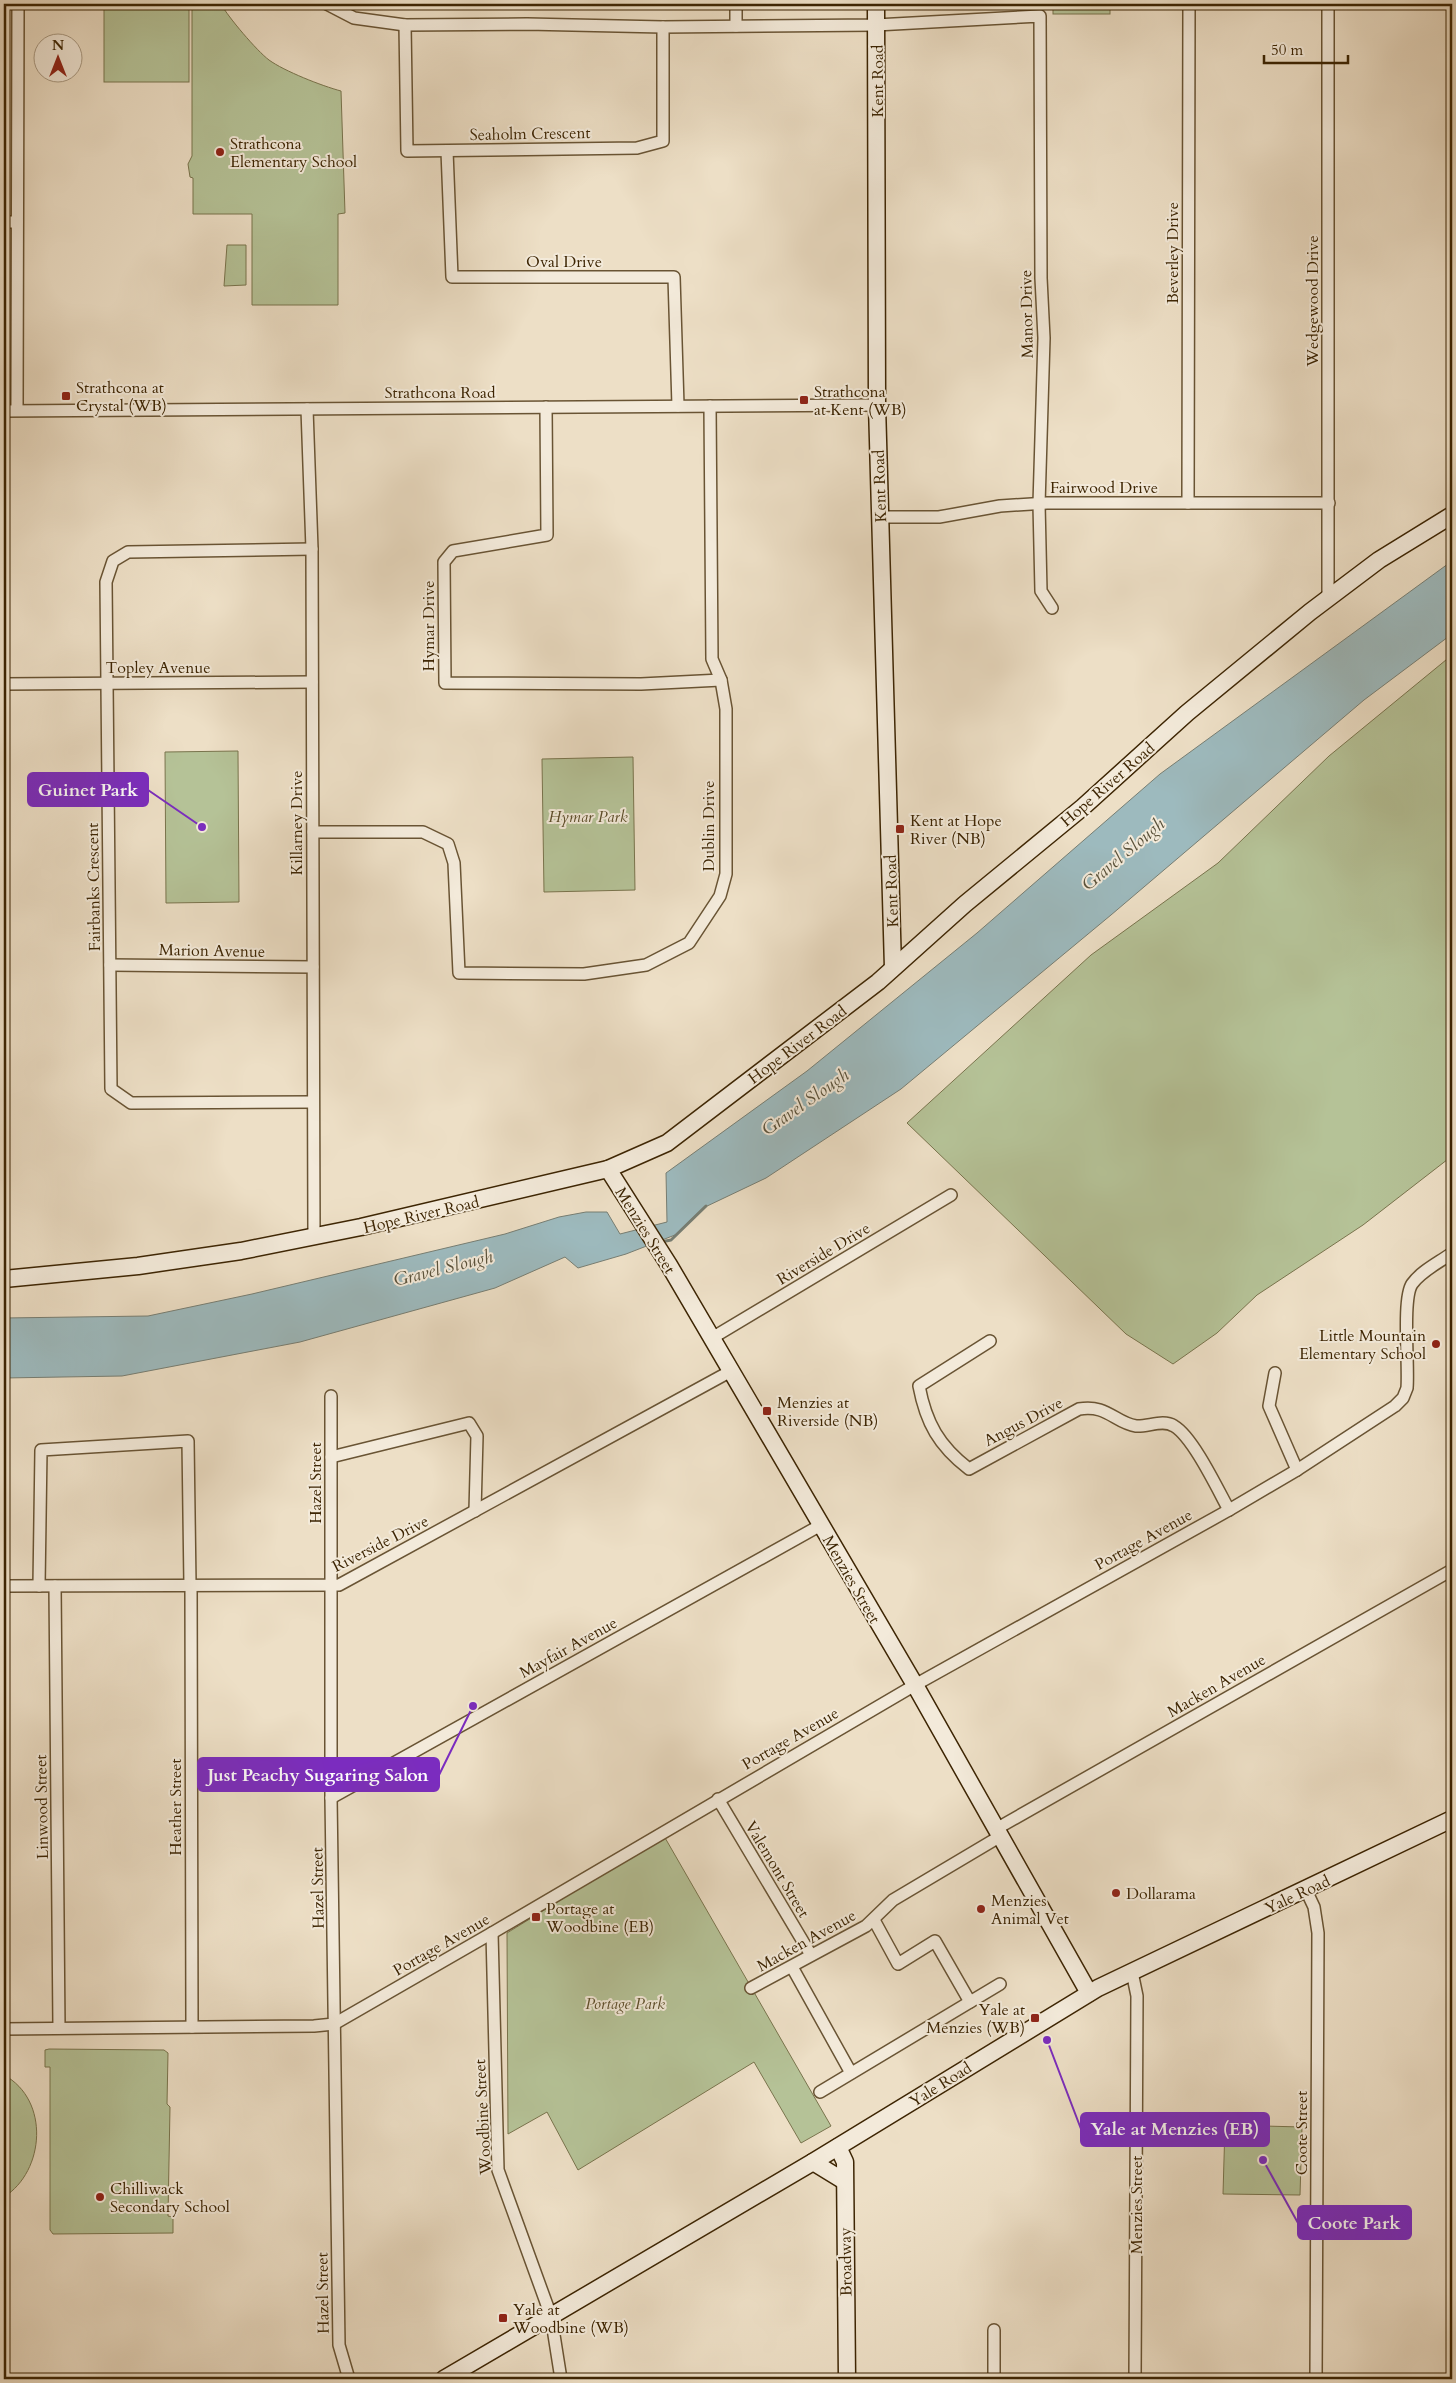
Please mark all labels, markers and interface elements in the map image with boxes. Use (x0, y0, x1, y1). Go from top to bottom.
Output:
north arrow (32, 32, 82, 82)
scale bar (1264, 32, 1347, 64)
text: N (52, 36, 64, 55)
text: 50 m (1271, 40, 1303, 60)
street label: Kent Road (867, 44, 889, 117)
street label: Seaholm Crescent (469, 122, 591, 146)
place label: Strathcona Elementary School (230, 133, 357, 173)
marker: Strathcona Elementary School (214, 146, 226, 158)
street label: Beverley Drive (1162, 202, 1184, 304)
street label: Wedgewood Drive (1302, 235, 1324, 368)
street label: Oval Drive (526, 251, 602, 273)
street label: Manor Drive (1015, 270, 1039, 358)
place label: Strathcona at Crystal (WB) (76, 377, 167, 417)
place label: Strathcona at Kent (WB) (814, 381, 907, 421)
street label: Strathcona Road (384, 382, 496, 404)
marker: Strathcona at Crystal (WB) (60, 390, 72, 402)
marker: Strathcona at Kent (WB) (798, 394, 810, 406)
street label: Kent Road (868, 449, 892, 523)
street label: Fairwood Drive (1050, 477, 1158, 499)
street label: Hymar Drive (418, 580, 440, 672)
street label: Topley Avenue (106, 657, 210, 679)
street label: Hope River Road (1056, 737, 1160, 832)
street label: Killarney Drive (286, 770, 308, 876)
callout: Guinet Park (28, 773, 148, 806)
text: Guinet Park (38, 778, 139, 803)
street label: Dublin Drive (698, 780, 720, 872)
park label: Hymar Park (548, 806, 628, 828)
place label: Kent at Hope River (NB) (910, 810, 1002, 850)
water label: Gravel Slough (1076, 812, 1170, 897)
street label: Fairbanks Crescent (82, 823, 106, 951)
marker: Kent at Hope River (NB) (894, 823, 906, 835)
street label: Kent Road (880, 854, 904, 928)
street label: Marion Avenue (159, 939, 265, 963)
street label: Hope River Road (744, 1000, 852, 1089)
water label: Gravel Slough (757, 1063, 854, 1142)
street label: Menzies Street (610, 1183, 681, 1278)
street label: Hope River Road (361, 1191, 482, 1239)
street label: Riverside Drive (773, 1217, 874, 1290)
water label: Gravel Slough (391, 1244, 496, 1293)
place label: Little Mountain Elementary School (1299, 1325, 1426, 1365)
marker: Little Mountain Elementary School (1430, 1338, 1442, 1350)
place label: Menzies at Riverside (NB) (777, 1392, 878, 1432)
street label: Angus Drive (980, 1392, 1067, 1452)
marker: Menzies at Riverside (NB) (761, 1405, 773, 1417)
street label: Hazel Street (305, 1442, 327, 1524)
street label: Portage Avenue (1091, 1504, 1196, 1576)
street label: Riverside Drive (329, 1510, 432, 1578)
street label: Menzies Street (817, 1531, 885, 1628)
street label: Mayfair Avenue (516, 1612, 621, 1684)
street label: Macken Avenue (1163, 1649, 1270, 1723)
street label: Portage Avenue (738, 1702, 843, 1775)
street label: Linwood Street (30, 1754, 54, 1860)
street label: Heather Street (165, 1758, 187, 1856)
callout: Just Peachy Sugaring Salon (198, 1758, 439, 1791)
text: Just Peachy Sugaring Salon (204, 1763, 429, 1788)
street label: Valemont Street (740, 1817, 815, 1922)
street label: Hazel Street (306, 1847, 330, 1929)
street label: Yale Road (1261, 1870, 1334, 1920)
place label: Dollarama (1126, 1883, 1196, 1905)
marker: Dollarama (1110, 1887, 1122, 1899)
place label: Menzies Animal Vet (991, 1890, 1069, 1930)
place label: Portage at Woodbine (EB) (545, 1898, 654, 1938)
marker: Menzies Animal Vet (975, 1903, 987, 1915)
street label: Macken Avenue (753, 1904, 860, 1977)
street label: Portage Avenue (389, 1908, 494, 1981)
marker: Portage at Woodbine (EB) (530, 1911, 542, 1923)
park label: Portage Park (585, 1993, 665, 2015)
place label: Yale at Menzies (WB) (926, 1999, 1025, 2039)
marker: Yale at Menzies (WB) (1029, 2012, 1041, 2024)
street label: Yale Road (905, 2057, 976, 2113)
street label: Woodbine Street (469, 2059, 497, 2176)
street label: Coote Street (1291, 2091, 1313, 2175)
callout: Yale at Menzies (EB) (1081, 2113, 1269, 2146)
text: Yale at Menzies (EB) (1091, 2117, 1259, 2142)
street label: Menzies Street (1126, 2156, 1148, 2254)
place label: Chilliwack Secondary School (110, 2178, 230, 2218)
marker: Chilliwack Secondary School (94, 2191, 106, 2203)
callout: Coote Park (1298, 2206, 1411, 2239)
text: Coote Park (1307, 2211, 1401, 2236)
street label: Broadway (834, 2227, 858, 2297)
street label: Hazel Street (311, 2252, 335, 2334)
place label: Yale at Woodbine (WB) (512, 2299, 629, 2339)
marker: Yale at Woodbine (WB) (497, 2312, 509, 2324)

